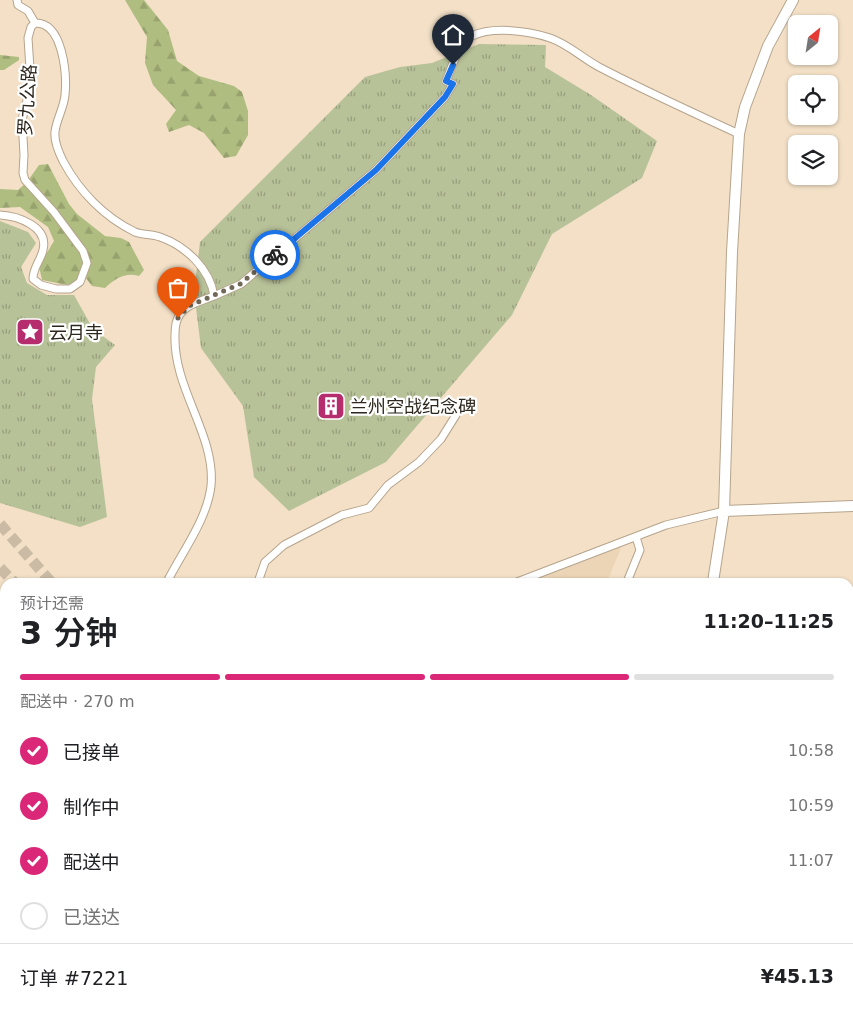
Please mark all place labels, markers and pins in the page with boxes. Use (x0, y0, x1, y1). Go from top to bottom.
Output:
pin (432, 14, 474, 65)
pin (157, 267, 199, 318)
place icon: 云月寺 (15, 317, 45, 347)
place label: 云月寺 (49, 322, 103, 343)
building icon: 兰州空战纪念碑 (316, 391, 346, 421)
place label: 兰州空战纪念碑 (350, 396, 476, 417)

